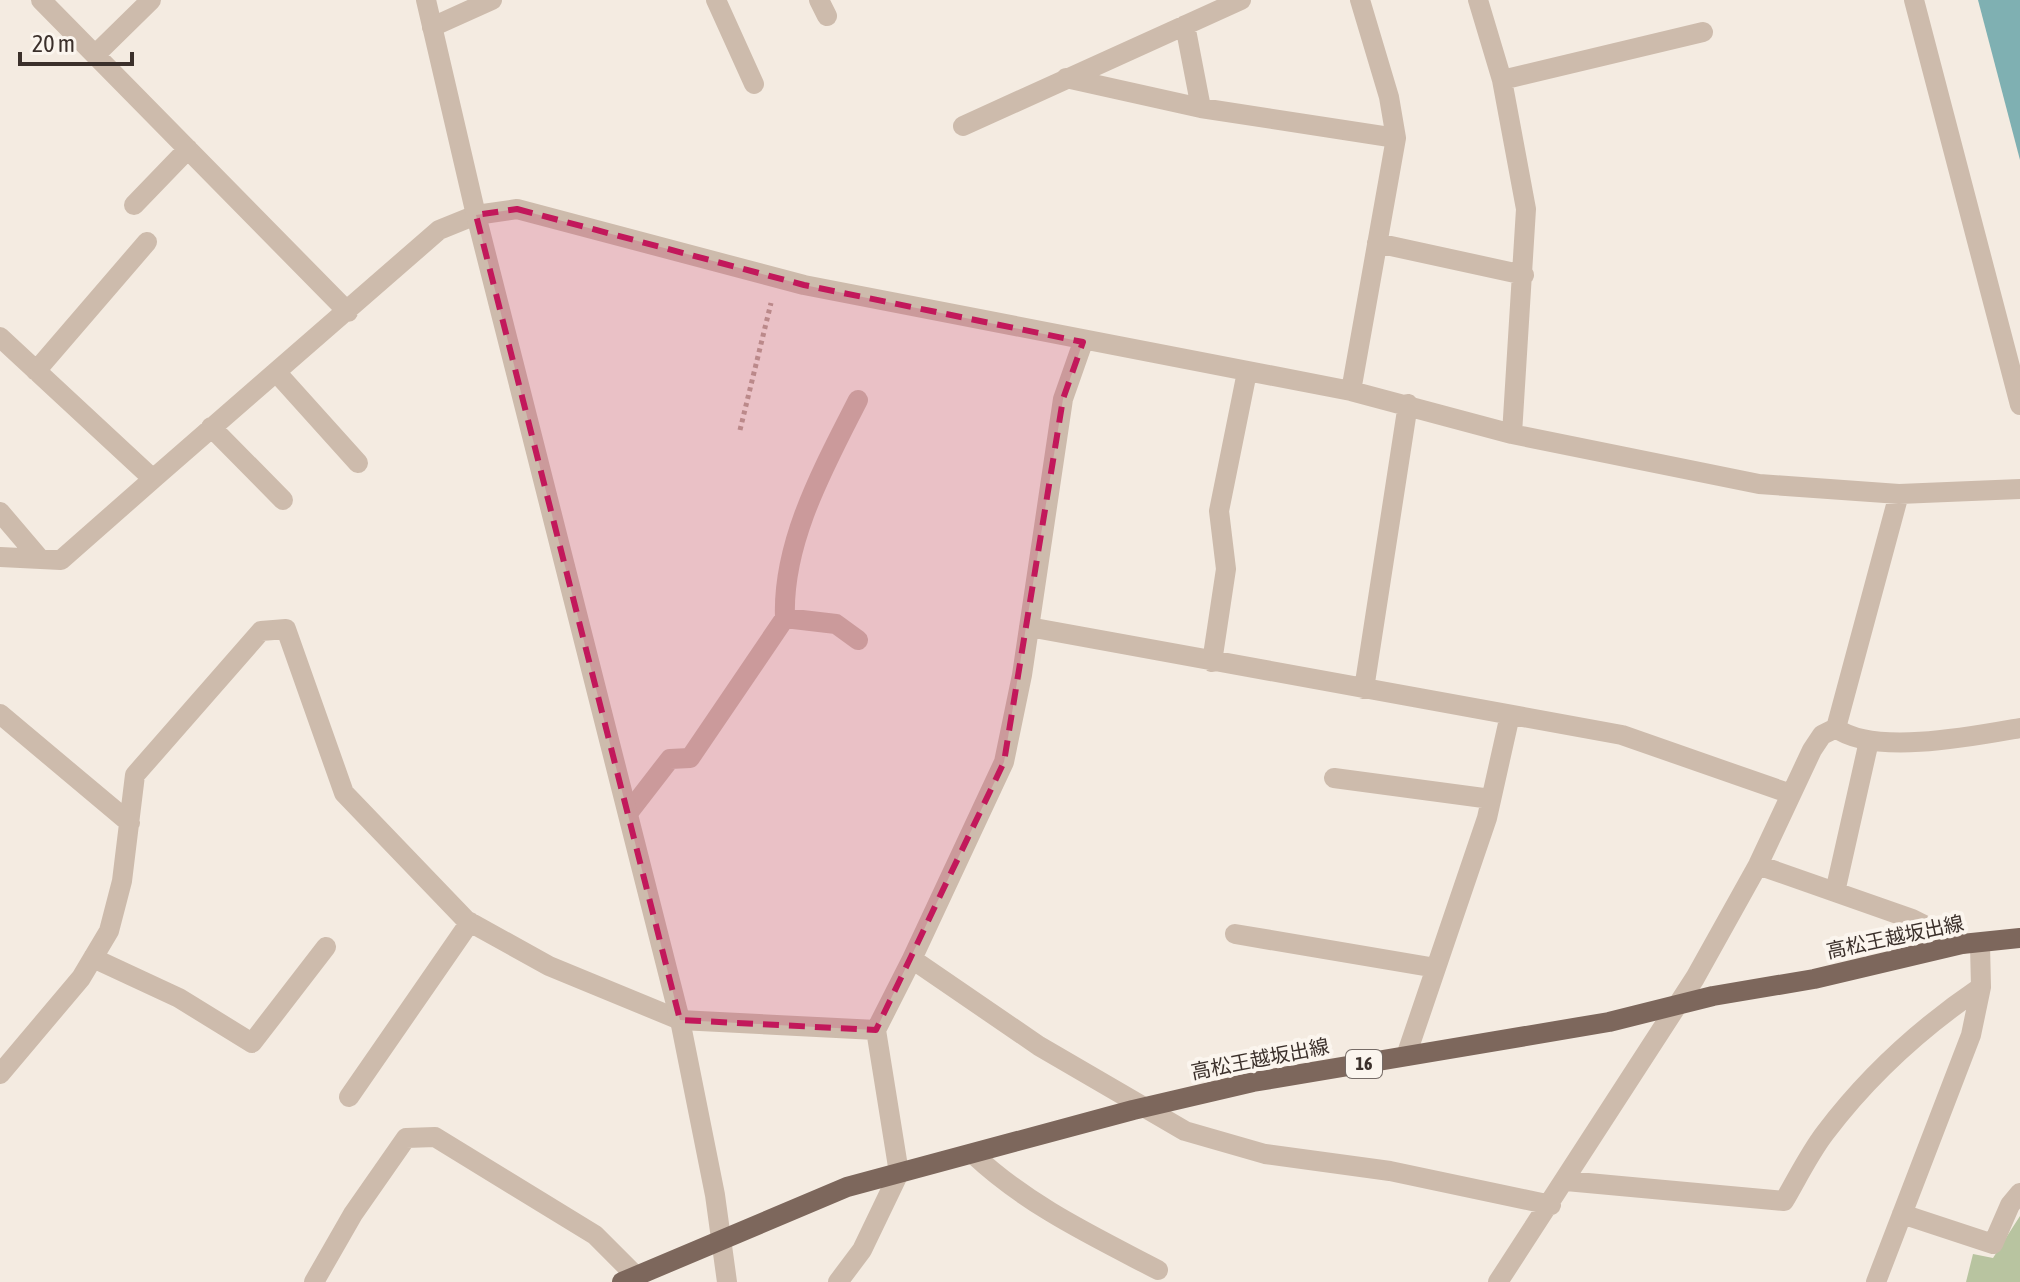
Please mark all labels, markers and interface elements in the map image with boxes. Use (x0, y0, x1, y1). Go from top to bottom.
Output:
scale bar (20, 16, 132, 66)
text: 20 m (32, 30, 75, 57)
street label: 高松王越坂出線 (1824, 911, 1966, 962)
street label: 高松王越坂出線 (1189, 1034, 1331, 1083)
road number: 16 (1346, 1050, 1382, 1078)

